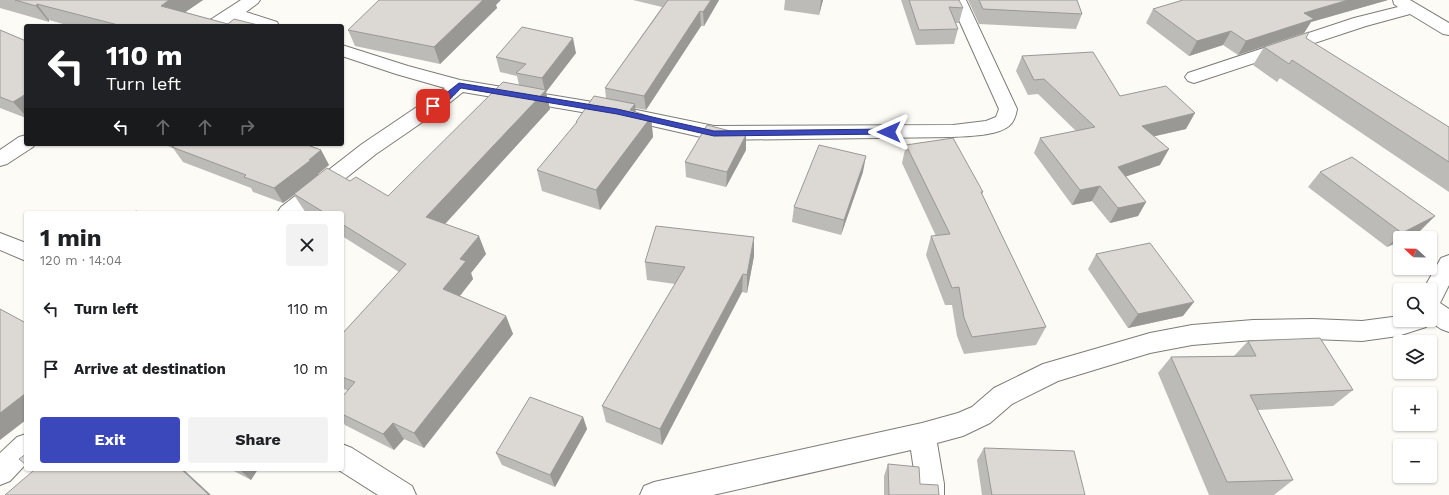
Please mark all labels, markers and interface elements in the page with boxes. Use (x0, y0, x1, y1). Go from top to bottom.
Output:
text: 110 m (106, 39, 183, 72)
icon: left (40, 40, 92, 92)
text: Turn left (106, 73, 181, 94)
pin (416, 89, 450, 123)
icon: arrive (422, 95, 444, 117)
position arrow (868, 111, 910, 153)
icon: left (110, 116, 132, 138)
icon: ahead (152, 116, 174, 138)
icon: ahead (194, 116, 216, 138)
icon: right (236, 116, 258, 138)
text: 1 min (40, 224, 102, 252)
button: close (286, 224, 328, 266)
north arrow (1393, 231, 1437, 275)
map controls (1393, 231, 1437, 483)
text: 120 m · 14:04 (40, 253, 122, 268)
button: search (1393, 283, 1437, 327)
icon: left (40, 298, 62, 320)
text: Turn left (74, 300, 138, 318)
text: 110 m (288, 300, 328, 318)
button: layers (1393, 335, 1437, 379)
icon: arrive (40, 358, 62, 380)
text: Arrive at destination (74, 360, 226, 378)
text: 10 m (293, 360, 328, 378)
button: + (1393, 387, 1437, 431)
button: Exit (40, 417, 180, 463)
button: Share (188, 417, 328, 463)
button: − (1393, 439, 1437, 483)

